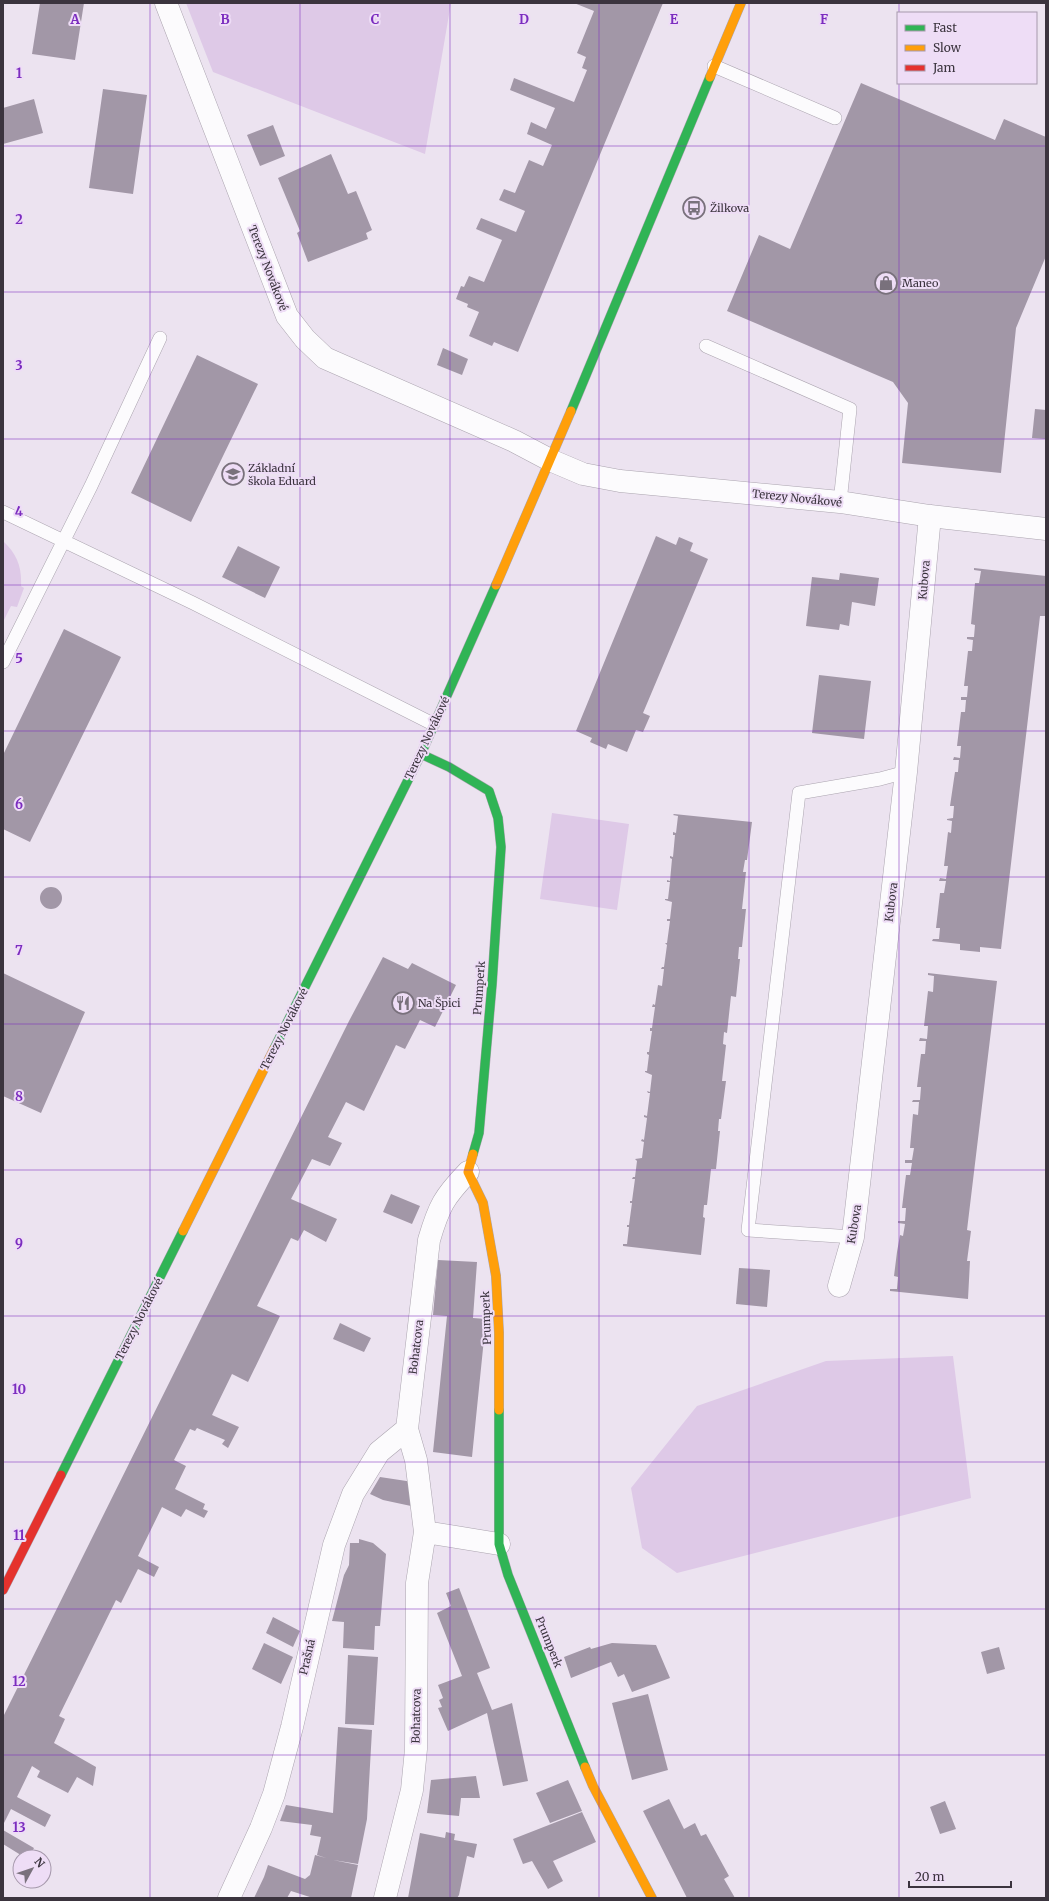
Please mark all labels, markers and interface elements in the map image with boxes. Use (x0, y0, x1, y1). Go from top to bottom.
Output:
text: A (69, 11, 80, 28)
text: B (220, 11, 230, 28)
text: C (371, 11, 380, 28)
text: D (519, 11, 529, 28)
text: E (670, 11, 679, 28)
text: F (820, 11, 828, 28)
legend (897, 12, 1037, 84)
text: Fast (933, 20, 957, 35)
text: Slow (933, 40, 962, 55)
text: Jam (932, 60, 956, 75)
text: 1 (16, 65, 22, 82)
bus stop icon: Žilkova (681, 195, 707, 221)
place label: Žilkova (710, 201, 749, 215)
text: 2 (15, 211, 23, 228)
street label: Terezy Novákové (245, 223, 291, 313)
shop icon: Maneo (873, 270, 899, 296)
place label: Maneo (902, 276, 939, 290)
text: 3 (15, 357, 23, 374)
school or university icon: Základní škola Eduard (220, 461, 246, 487)
place label: Základní škola Eduard (248, 461, 316, 488)
street label: Terezy Novákové (751, 486, 843, 510)
text: 4 (15, 503, 24, 520)
street label: Kubova (915, 560, 933, 600)
text: 5 (15, 650, 23, 667)
street label: Terezy Novákové (402, 694, 453, 782)
text: 6 (15, 796, 23, 813)
street label: Kubova (882, 881, 900, 923)
text: 7 (15, 942, 23, 959)
street label: Prumperk (470, 961, 488, 1015)
street label: Terezy Novákové (257, 985, 311, 1072)
restaurant icon: Na Špici (390, 990, 416, 1016)
place label: Na Špici (418, 996, 461, 1010)
text: 8 (15, 1088, 23, 1105)
street label: Kubova (844, 1203, 864, 1245)
text: 9 (15, 1235, 23, 1252)
street label: Terezy Novákové (112, 1275, 166, 1362)
street label: Prumperk (478, 1291, 494, 1345)
street label: Bohatcova (406, 1319, 426, 1375)
text: 10 (12, 1381, 26, 1398)
text: 11 (13, 1527, 25, 1544)
street label: Prumperk (532, 1614, 566, 1670)
street label: Prašná (296, 1638, 318, 1676)
text: 12 (12, 1673, 26, 1690)
street label: Bohatcova (409, 1688, 423, 1744)
text: 13 (12, 1819, 26, 1836)
north arrow (12, 1849, 52, 1889)
text: N (32, 1855, 48, 1871)
scale bar (909, 1863, 1011, 1889)
text: 20 m (915, 1869, 944, 1884)

